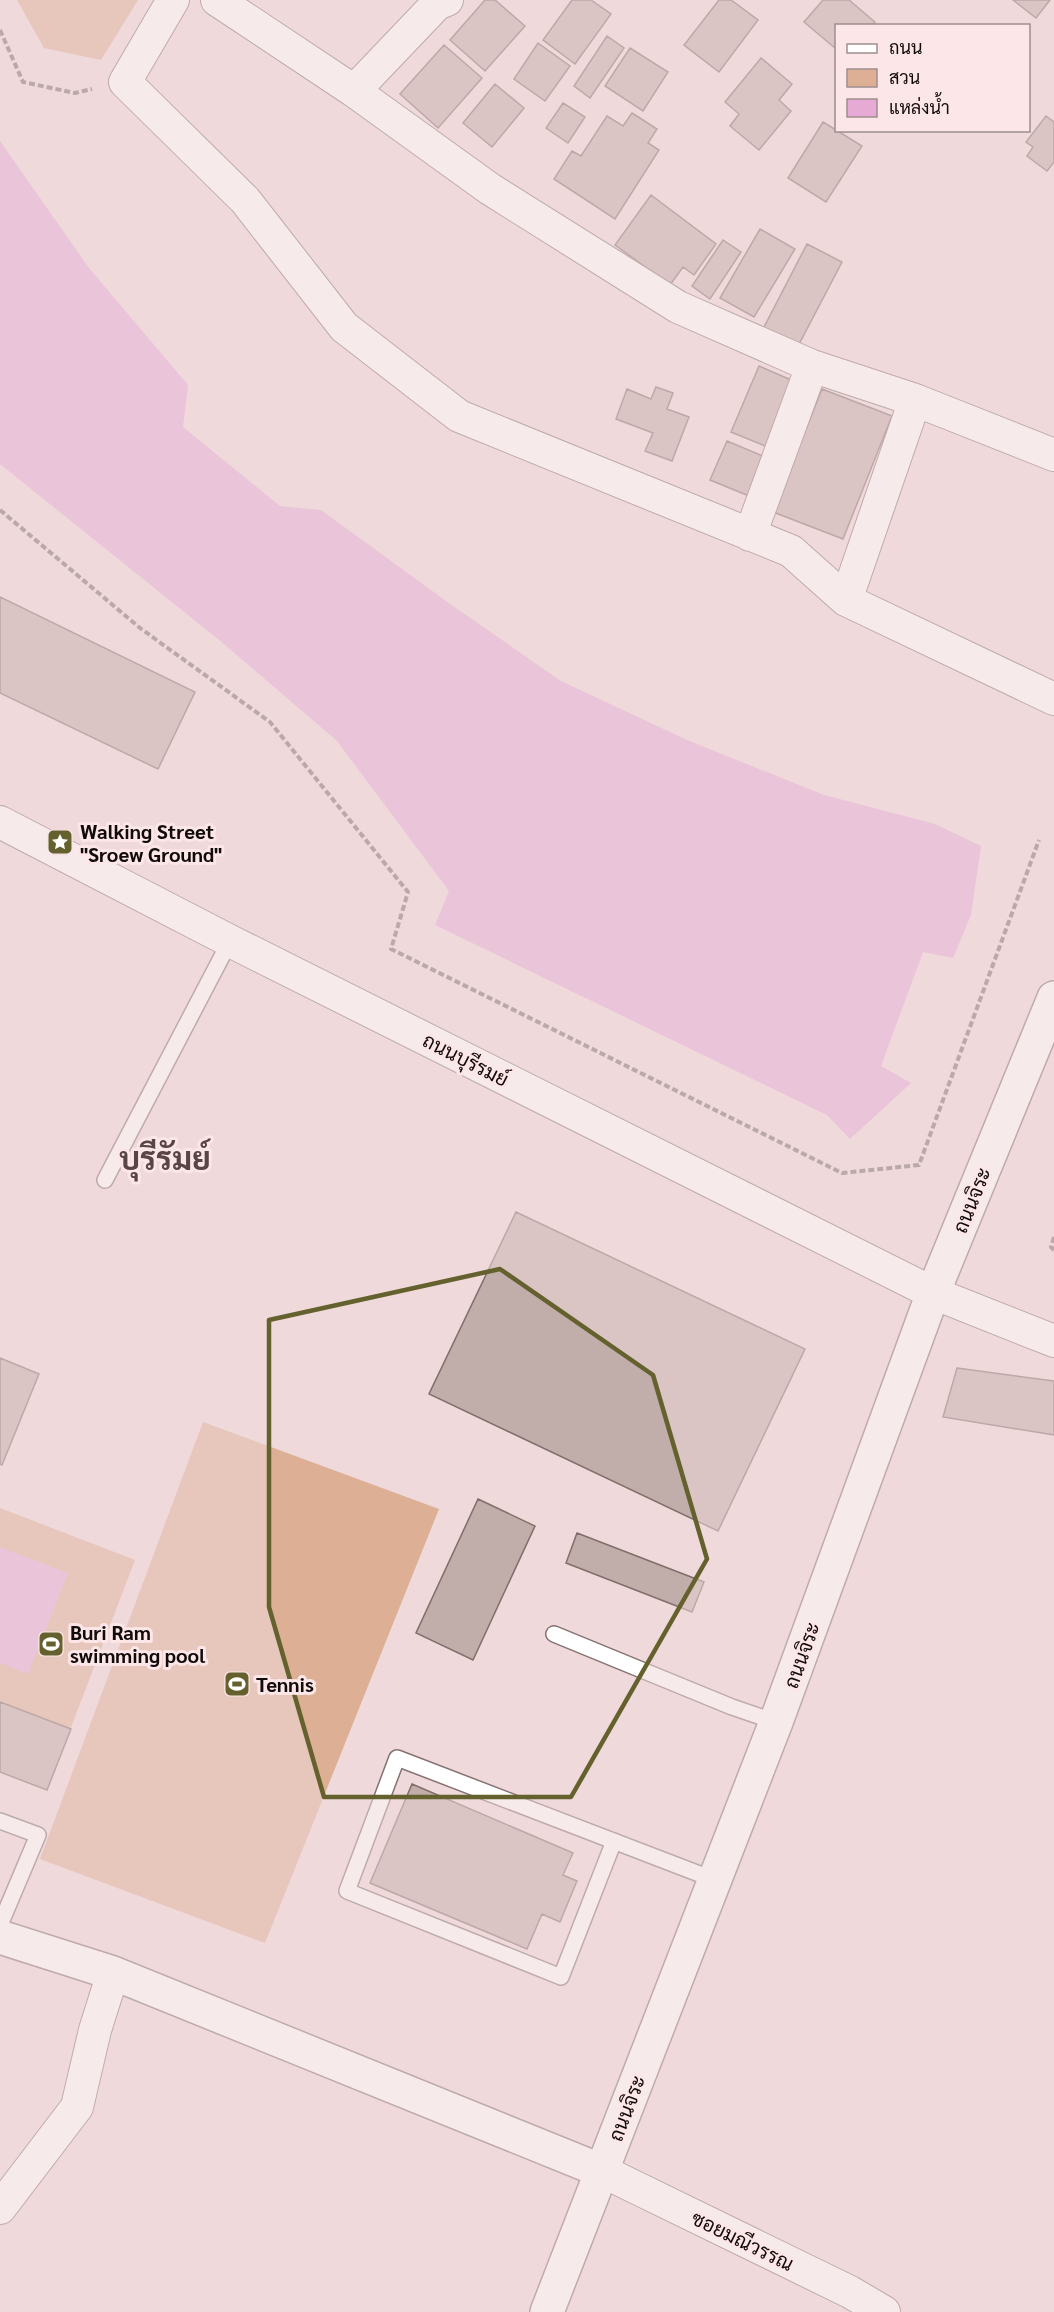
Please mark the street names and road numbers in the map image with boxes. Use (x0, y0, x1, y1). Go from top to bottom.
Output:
street label: ถนนบุรีรมย์ (418, 1026, 513, 1093)
street label: ถนนจิระ (946, 1163, 996, 1237)
street label: ถนนจิระ (777, 1618, 825, 1692)
street label: ถนนจิระ (602, 2071, 650, 2145)
street label: ซอยมณีวรรณ (688, 2204, 798, 2276)

